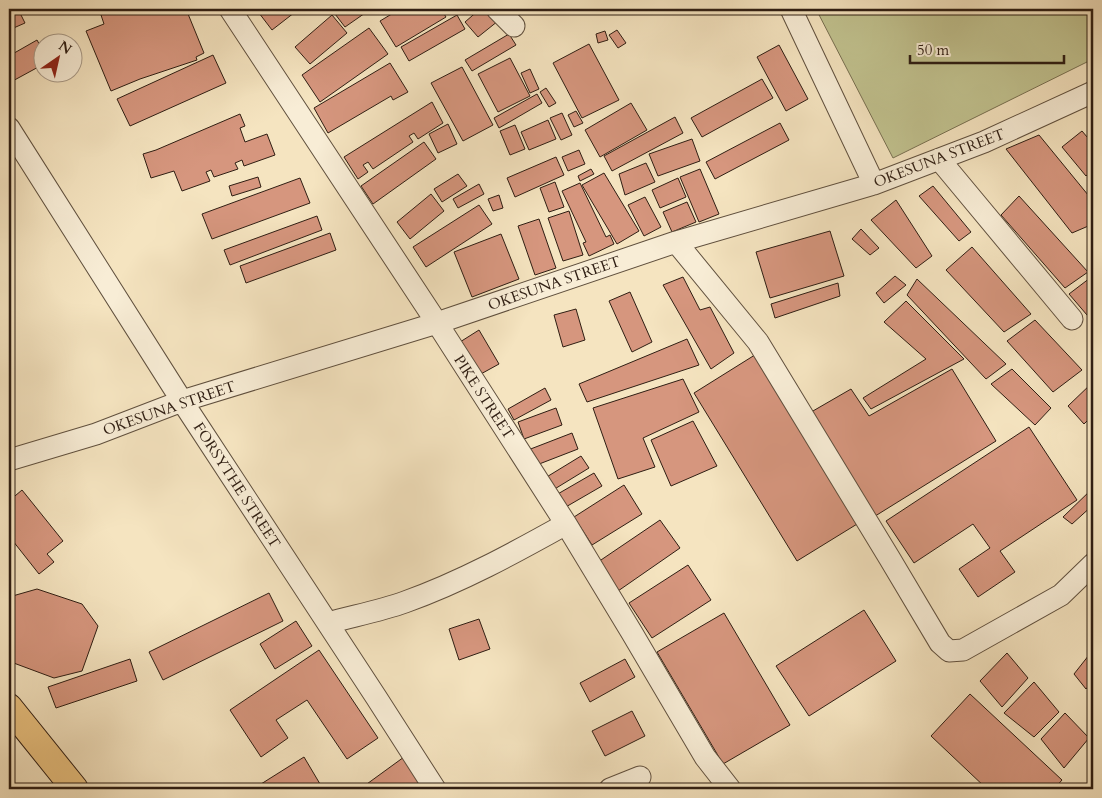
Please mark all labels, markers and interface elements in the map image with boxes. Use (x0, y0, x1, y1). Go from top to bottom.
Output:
north arrow (32, 32, 82, 82)
scale bar (910, 32, 1063, 64)
text: N (55, 36, 75, 59)
text: 50 m (917, 40, 949, 60)
street label: OKESUNA STREET (870, 124, 1008, 192)
street label: OKESUNA STREET (485, 251, 623, 315)
street label: PIKE STREET (449, 351, 519, 443)
street label: OKESUNA STREET (100, 376, 238, 440)
street label: FORSYTHE STREET (189, 418, 285, 552)

